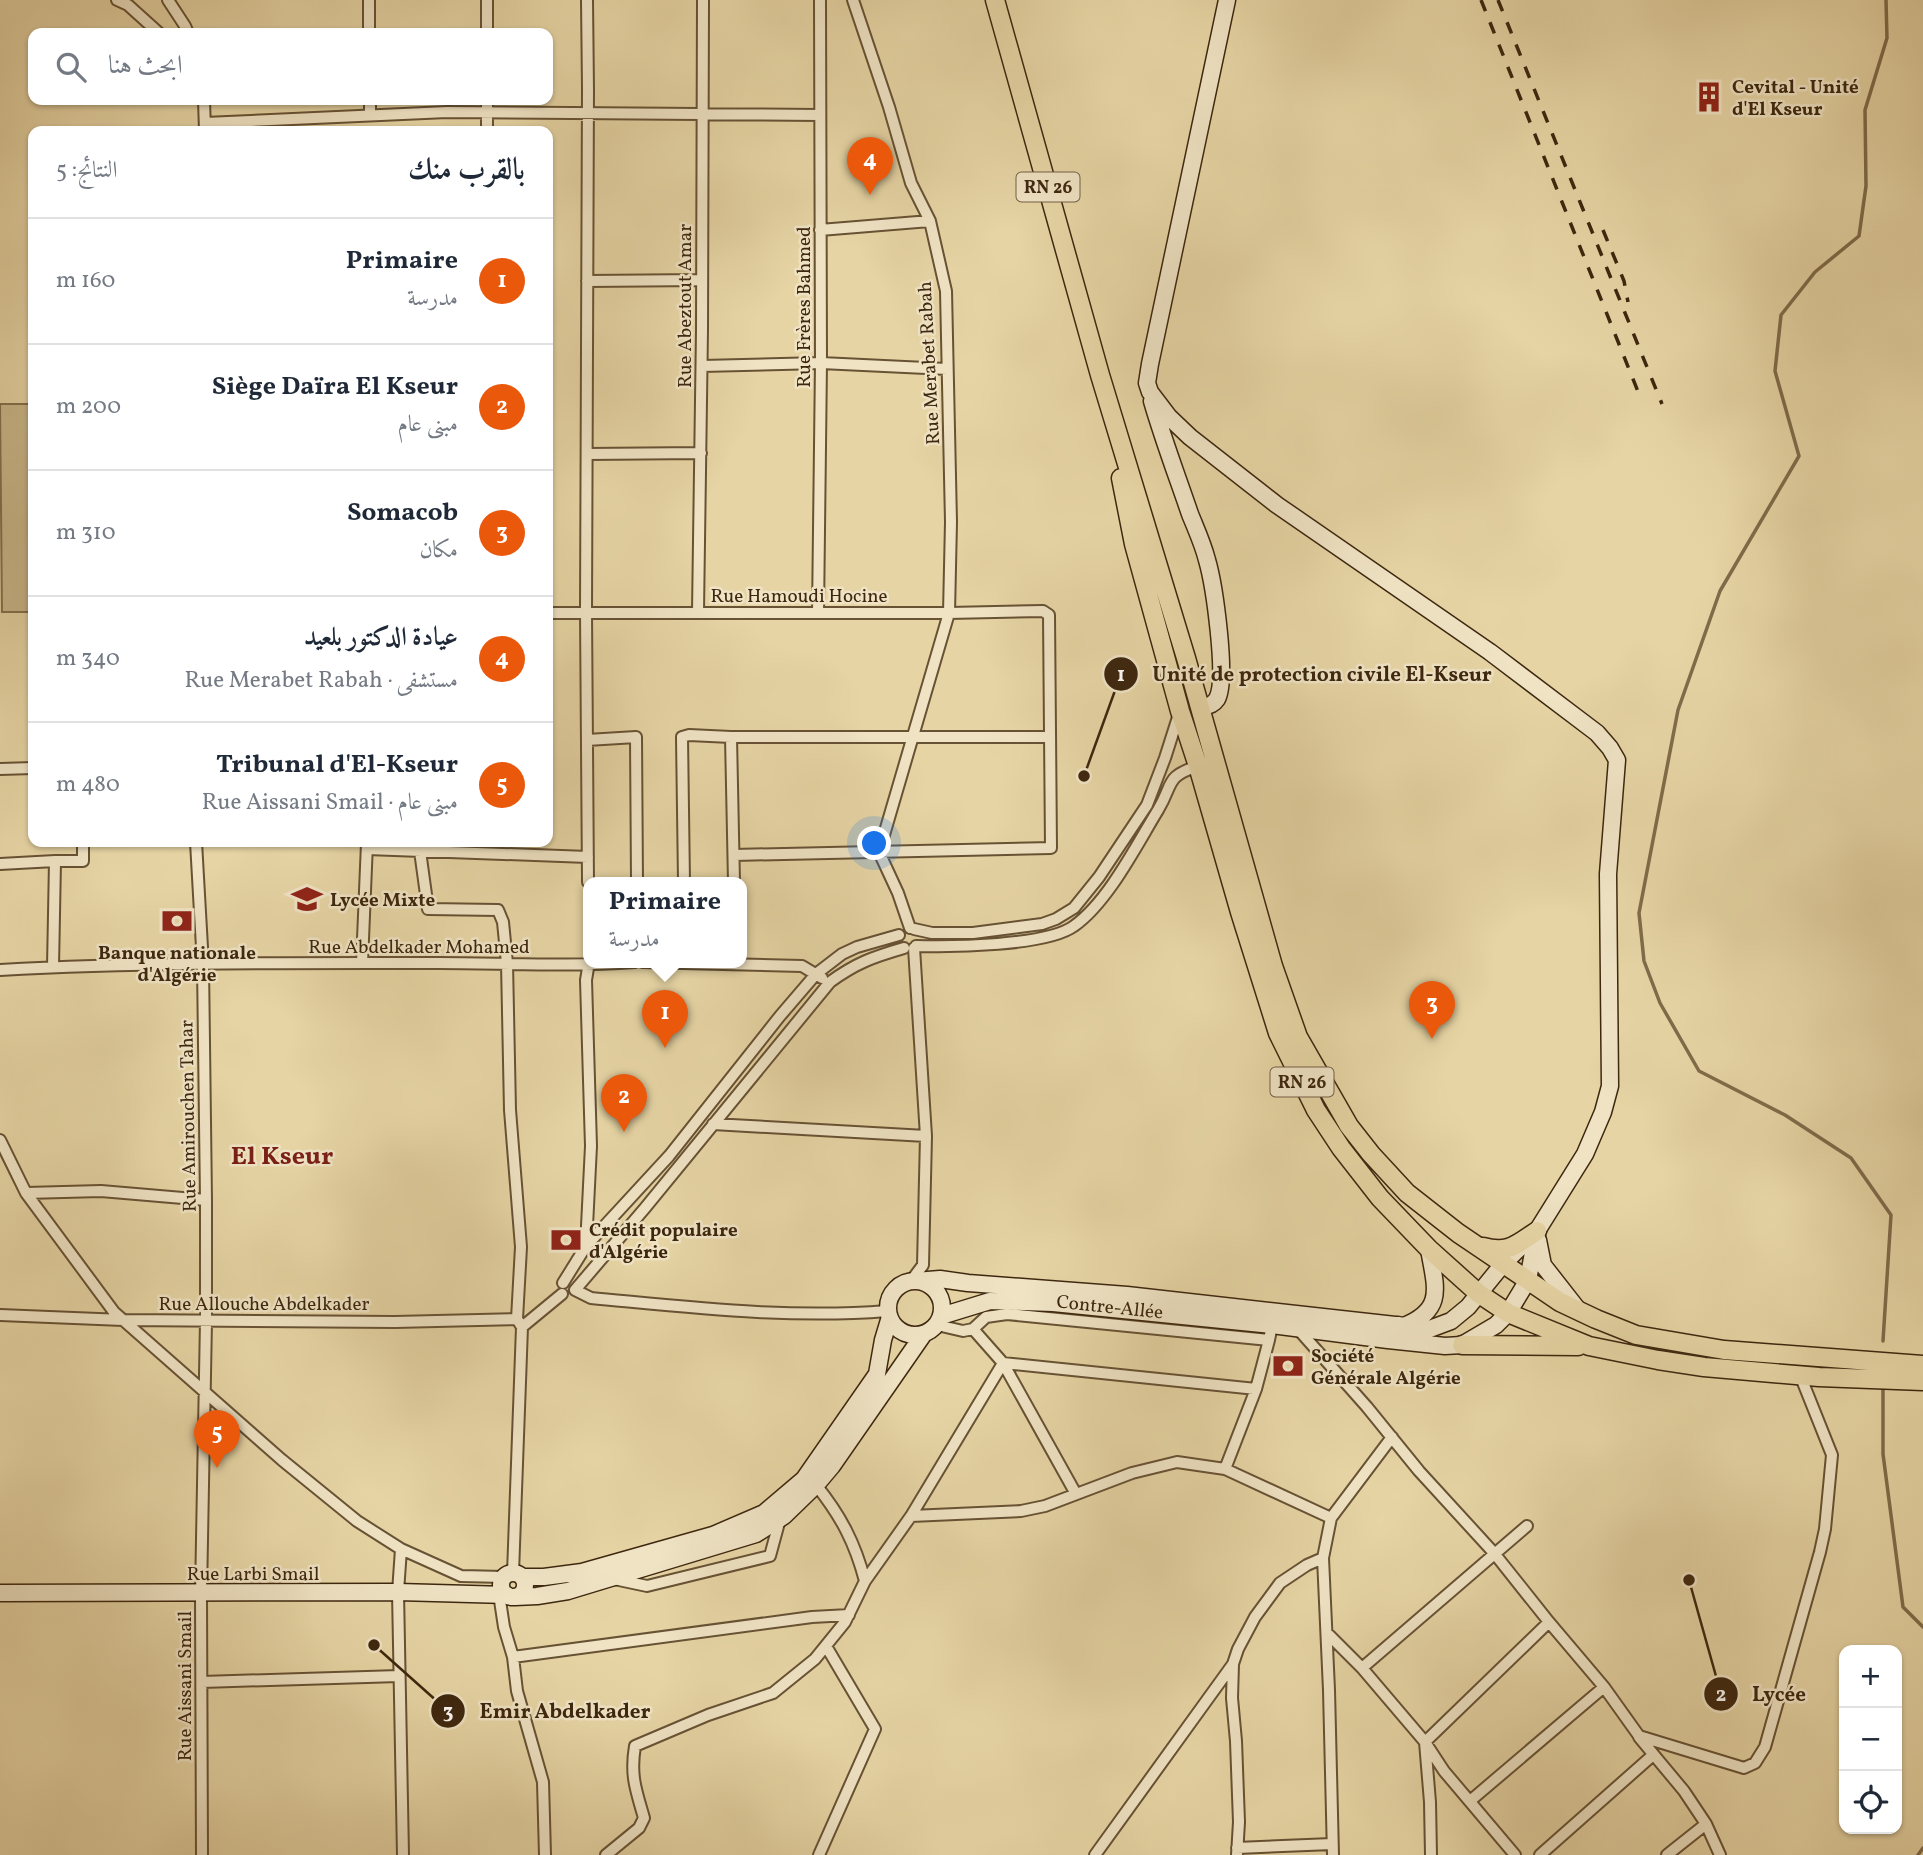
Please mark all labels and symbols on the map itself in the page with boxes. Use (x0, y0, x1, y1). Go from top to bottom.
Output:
place label: Cevital - Unité d'El Kseur (1732, 75, 1859, 123)
building icon: Cevital - Unité d'El Kseur (1692, 80, 1726, 114)
pin: 4 (847, 137, 893, 195)
road number: RN 26 (1016, 172, 1080, 202)
street label: Rue Abeztout Amar (673, 224, 699, 388)
street label: Rue Frères Bahmed (792, 226, 818, 388)
street label: Rue Merabet Rabah (913, 280, 947, 445)
street label: Rue Hamoudi Hocine (710, 584, 888, 610)
callout: Unité de protection civile El-Kseur (1104, 653, 1506, 695)
text: 1 (1117, 661, 1125, 690)
text: Unité de protection civile El-Kseur (1152, 661, 1492, 690)
your location (857, 826, 891, 860)
school or university icon: Lycée Mixte (290, 882, 324, 916)
place label: Lycée Mixte (330, 888, 435, 914)
bank icon: Banque nationale d'Algérie (160, 904, 194, 938)
street label: Rue Abdelkader Mohamed (308, 935, 530, 961)
place label: Banque nationale d'Algérie (98, 941, 256, 989)
pin: 3 (1409, 981, 1455, 1039)
pin: 1 (642, 990, 688, 1048)
street label: Rue Amirouchen Tahar (174, 1020, 204, 1212)
road number: RN 26 (1270, 1068, 1334, 1097)
pin: 2 (601, 1074, 647, 1132)
district label: El Kseur (231, 1139, 333, 1175)
place label: Crédit populaire d'Algérie (589, 1218, 738, 1266)
bank icon: Crédit populaire d'Algérie (549, 1223, 583, 1257)
street label: Contre-Allée (1055, 1289, 1164, 1327)
street label: Rue Allouche Abdelkader (159, 1292, 369, 1318)
place label: Société Générale Algérie (1311, 1344, 1461, 1392)
bank icon: Société Générale Algérie (1271, 1349, 1305, 1383)
pin: 5 (194, 1410, 240, 1468)
street label: Rue Larbi Smail (187, 1562, 320, 1588)
street label: Rue Aissani Smail (173, 1611, 199, 1761)
callout: Lycée (1703, 1673, 1820, 1715)
text: 2 (1716, 1681, 1726, 1710)
text: Lycée (1752, 1681, 1806, 1710)
callout: Emir Abdelkader (430, 1690, 664, 1732)
text: 3 (443, 1698, 453, 1727)
text: Emir Abdelkader (480, 1698, 650, 1727)

